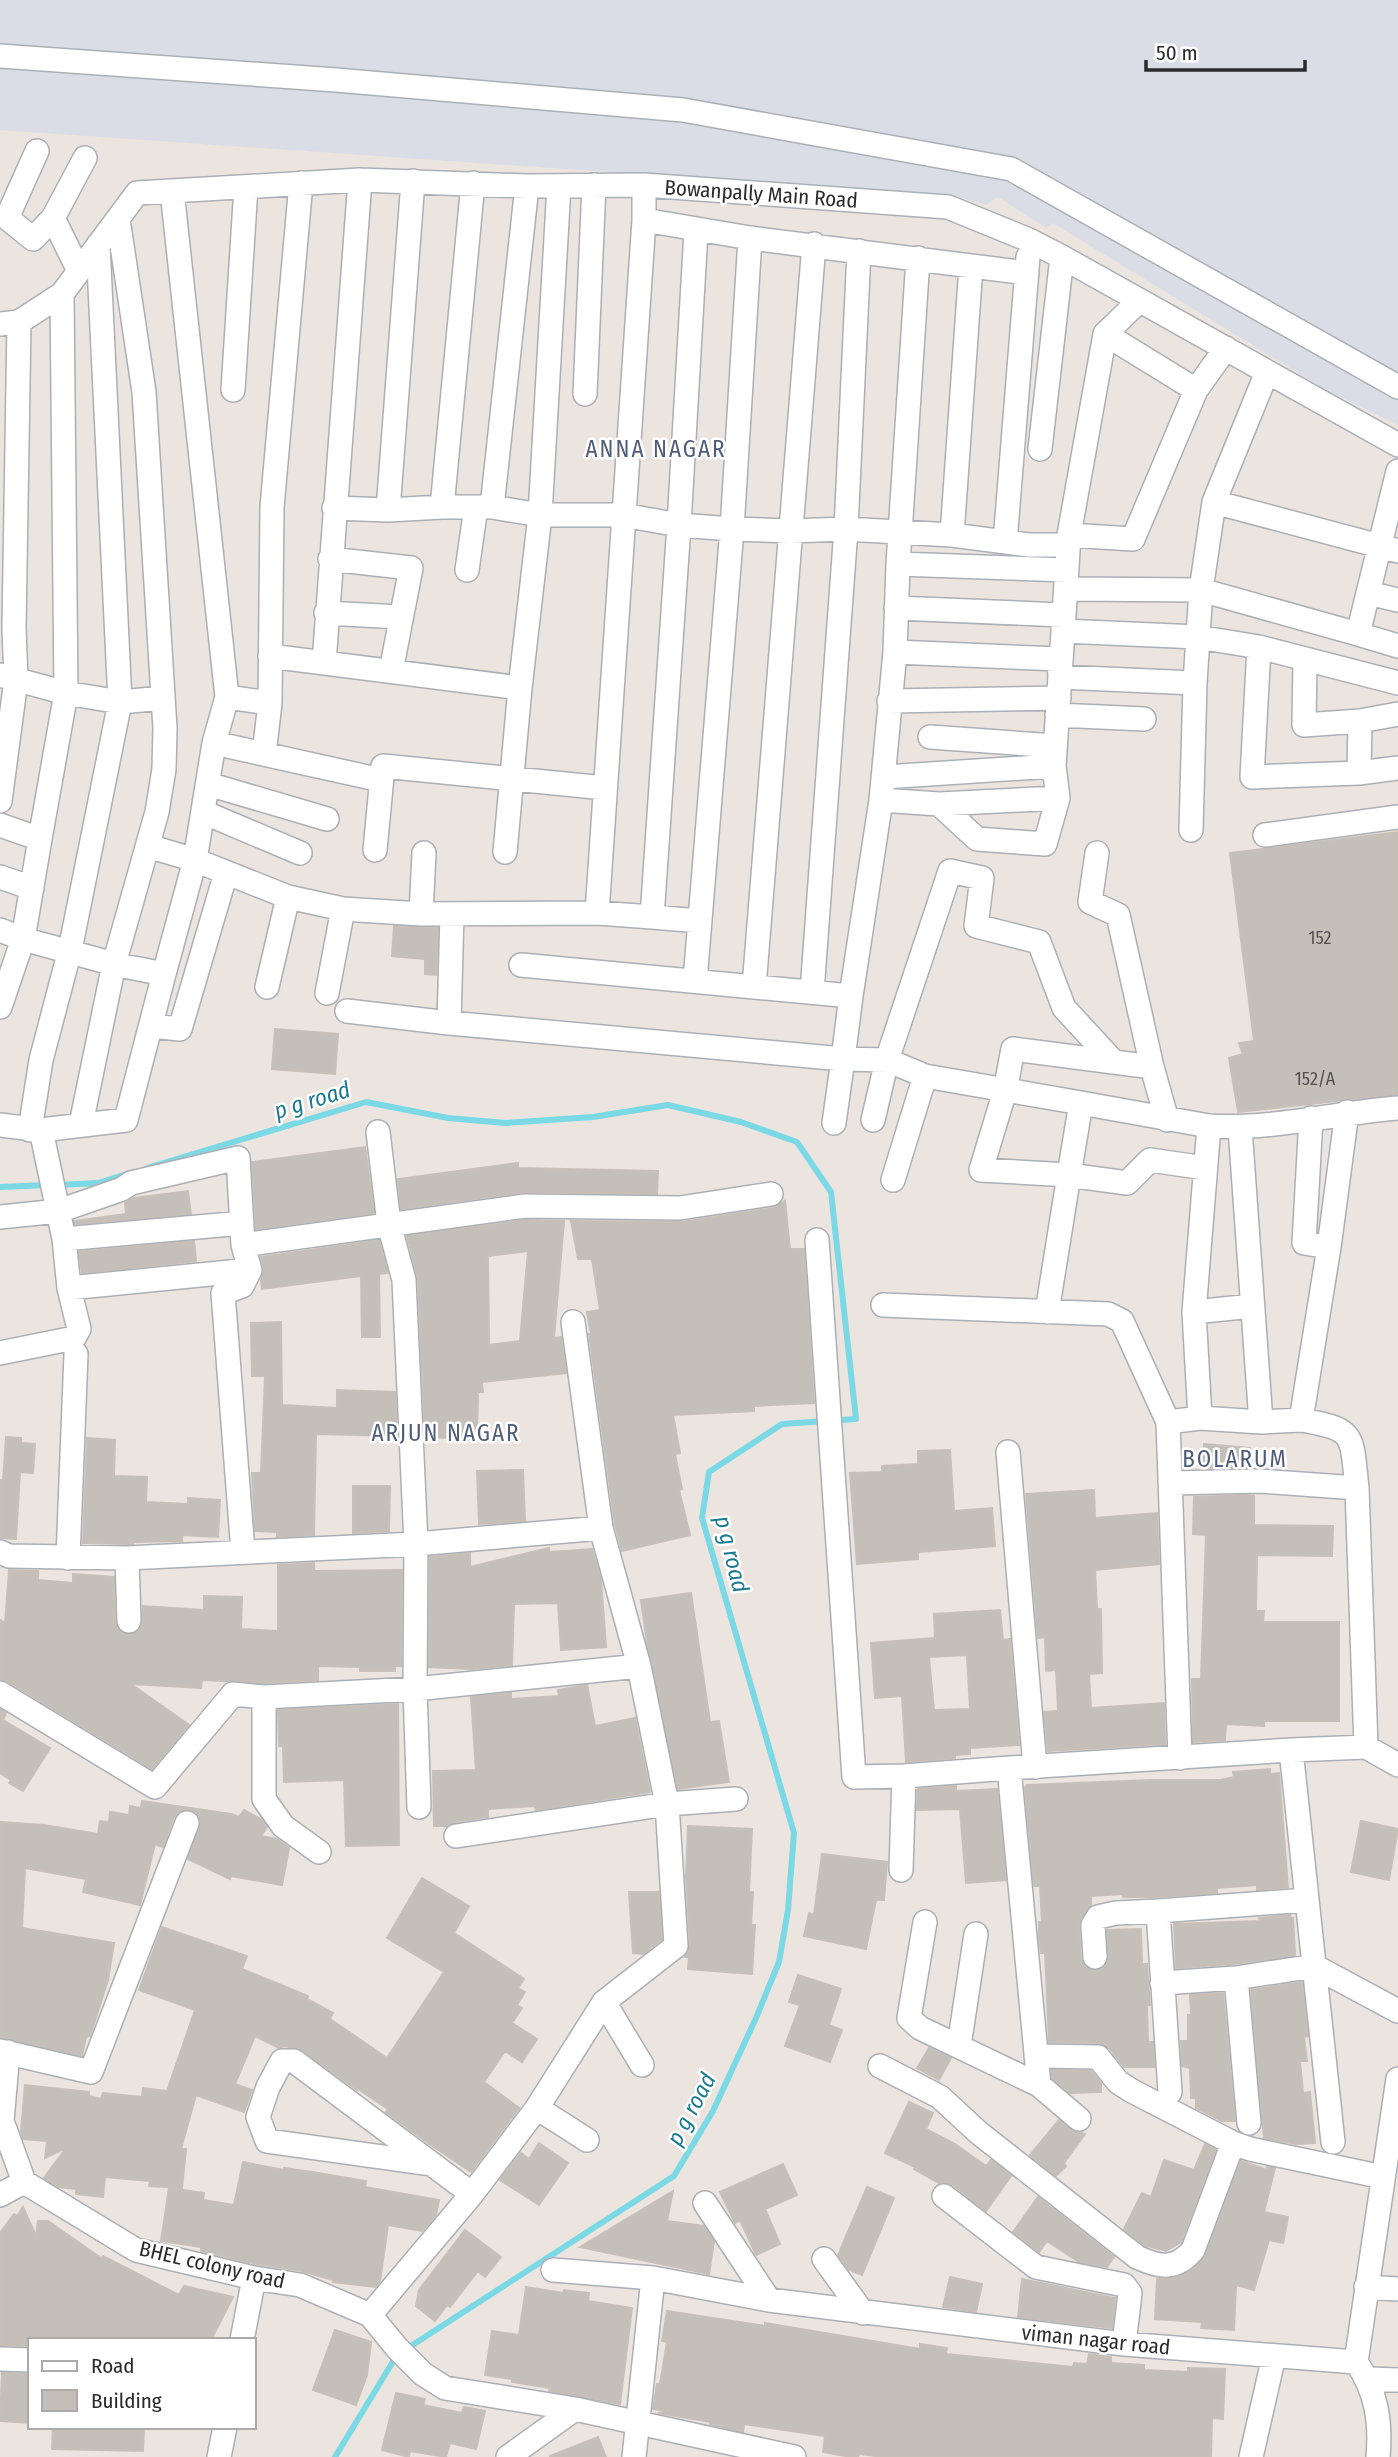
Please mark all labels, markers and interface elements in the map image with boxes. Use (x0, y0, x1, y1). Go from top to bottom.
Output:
scale bar (1146, 28, 1305, 72)
text: 50 m (1156, 40, 1198, 66)
street label: Bowanpally Main Road (663, 174, 859, 214)
district label: ANNA NAGAR (585, 435, 727, 463)
house number: 152 (1308, 927, 1332, 949)
house number: 152/A (1295, 1068, 1336, 1090)
water label: p g road (270, 1075, 354, 1125)
district label: ARJUN NAGAR (371, 1419, 521, 1447)
district label: BOLARUM (1182, 1445, 1288, 1473)
water label: p g road (709, 1513, 755, 1595)
water label: p g road (660, 2068, 722, 2150)
street label: BHEL colony road (137, 2236, 287, 2294)
street label: viman nagar road (1020, 2319, 1172, 2361)
legend (28, 2338, 256, 2429)
text: Road (91, 2353, 135, 2379)
text: Building (91, 2388, 162, 2414)

